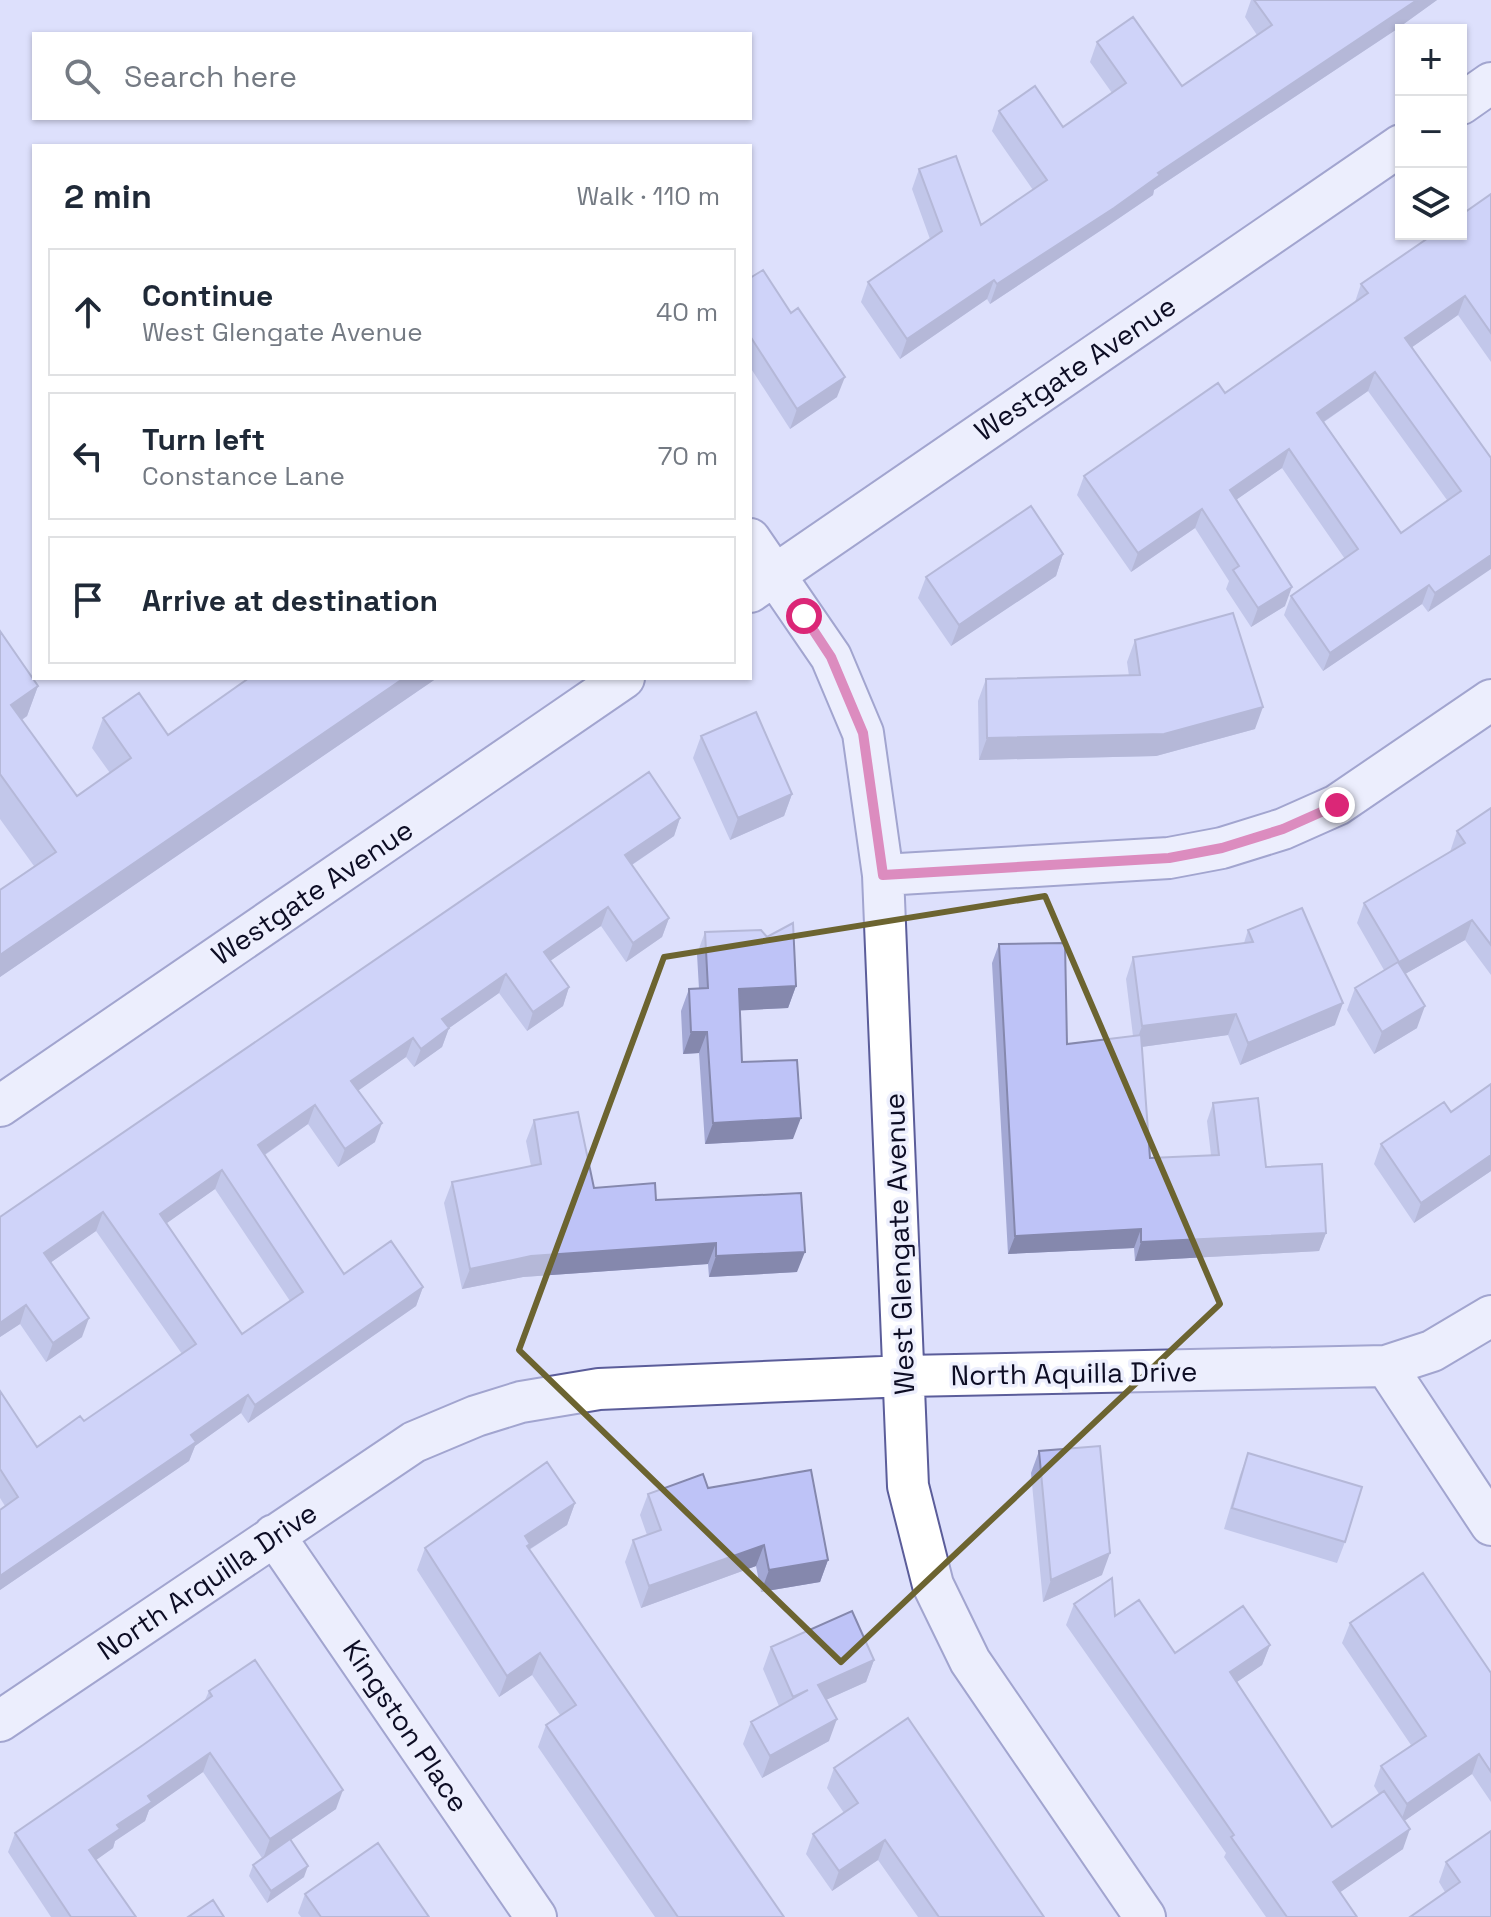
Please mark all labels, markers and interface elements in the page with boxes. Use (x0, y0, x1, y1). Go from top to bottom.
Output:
map controls (1395, 24, 1467, 240)
button: + (1395, 24, 1467, 96)
search box (32, 32, 752, 120)
icon: search (60, 54, 104, 98)
text: Search here (124, 57, 297, 96)
button: − (1395, 96, 1467, 168)
button: layers (1395, 168, 1467, 240)
text: 2 min (64, 175, 152, 218)
text: Walk · 110 m (577, 179, 720, 213)
text: Continue (142, 276, 273, 315)
street label: Westgate Avenue (967, 287, 1183, 449)
icon: ahead (66, 290, 110, 334)
text: 40 m (656, 295, 718, 329)
text: West Glengate Avenue (142, 315, 423, 349)
text: Turn left (142, 420, 265, 459)
icon: left (66, 434, 110, 478)
text: 70 m (658, 439, 718, 473)
text: Constance Lane (142, 459, 345, 493)
icon: arrive (66, 578, 110, 622)
text: Arrive at destination (142, 581, 438, 620)
route start (786, 598, 822, 634)
route end (1319, 787, 1355, 823)
street label: Westgate Avenue (204, 811, 420, 973)
street label: West Glengate Avenue (876, 1092, 922, 1396)
street label: North Aquilla Drive (950, 1353, 1198, 1393)
street label: North Arquilla Drive (90, 1494, 324, 1668)
street label: Kingston Place (335, 1633, 477, 1819)

